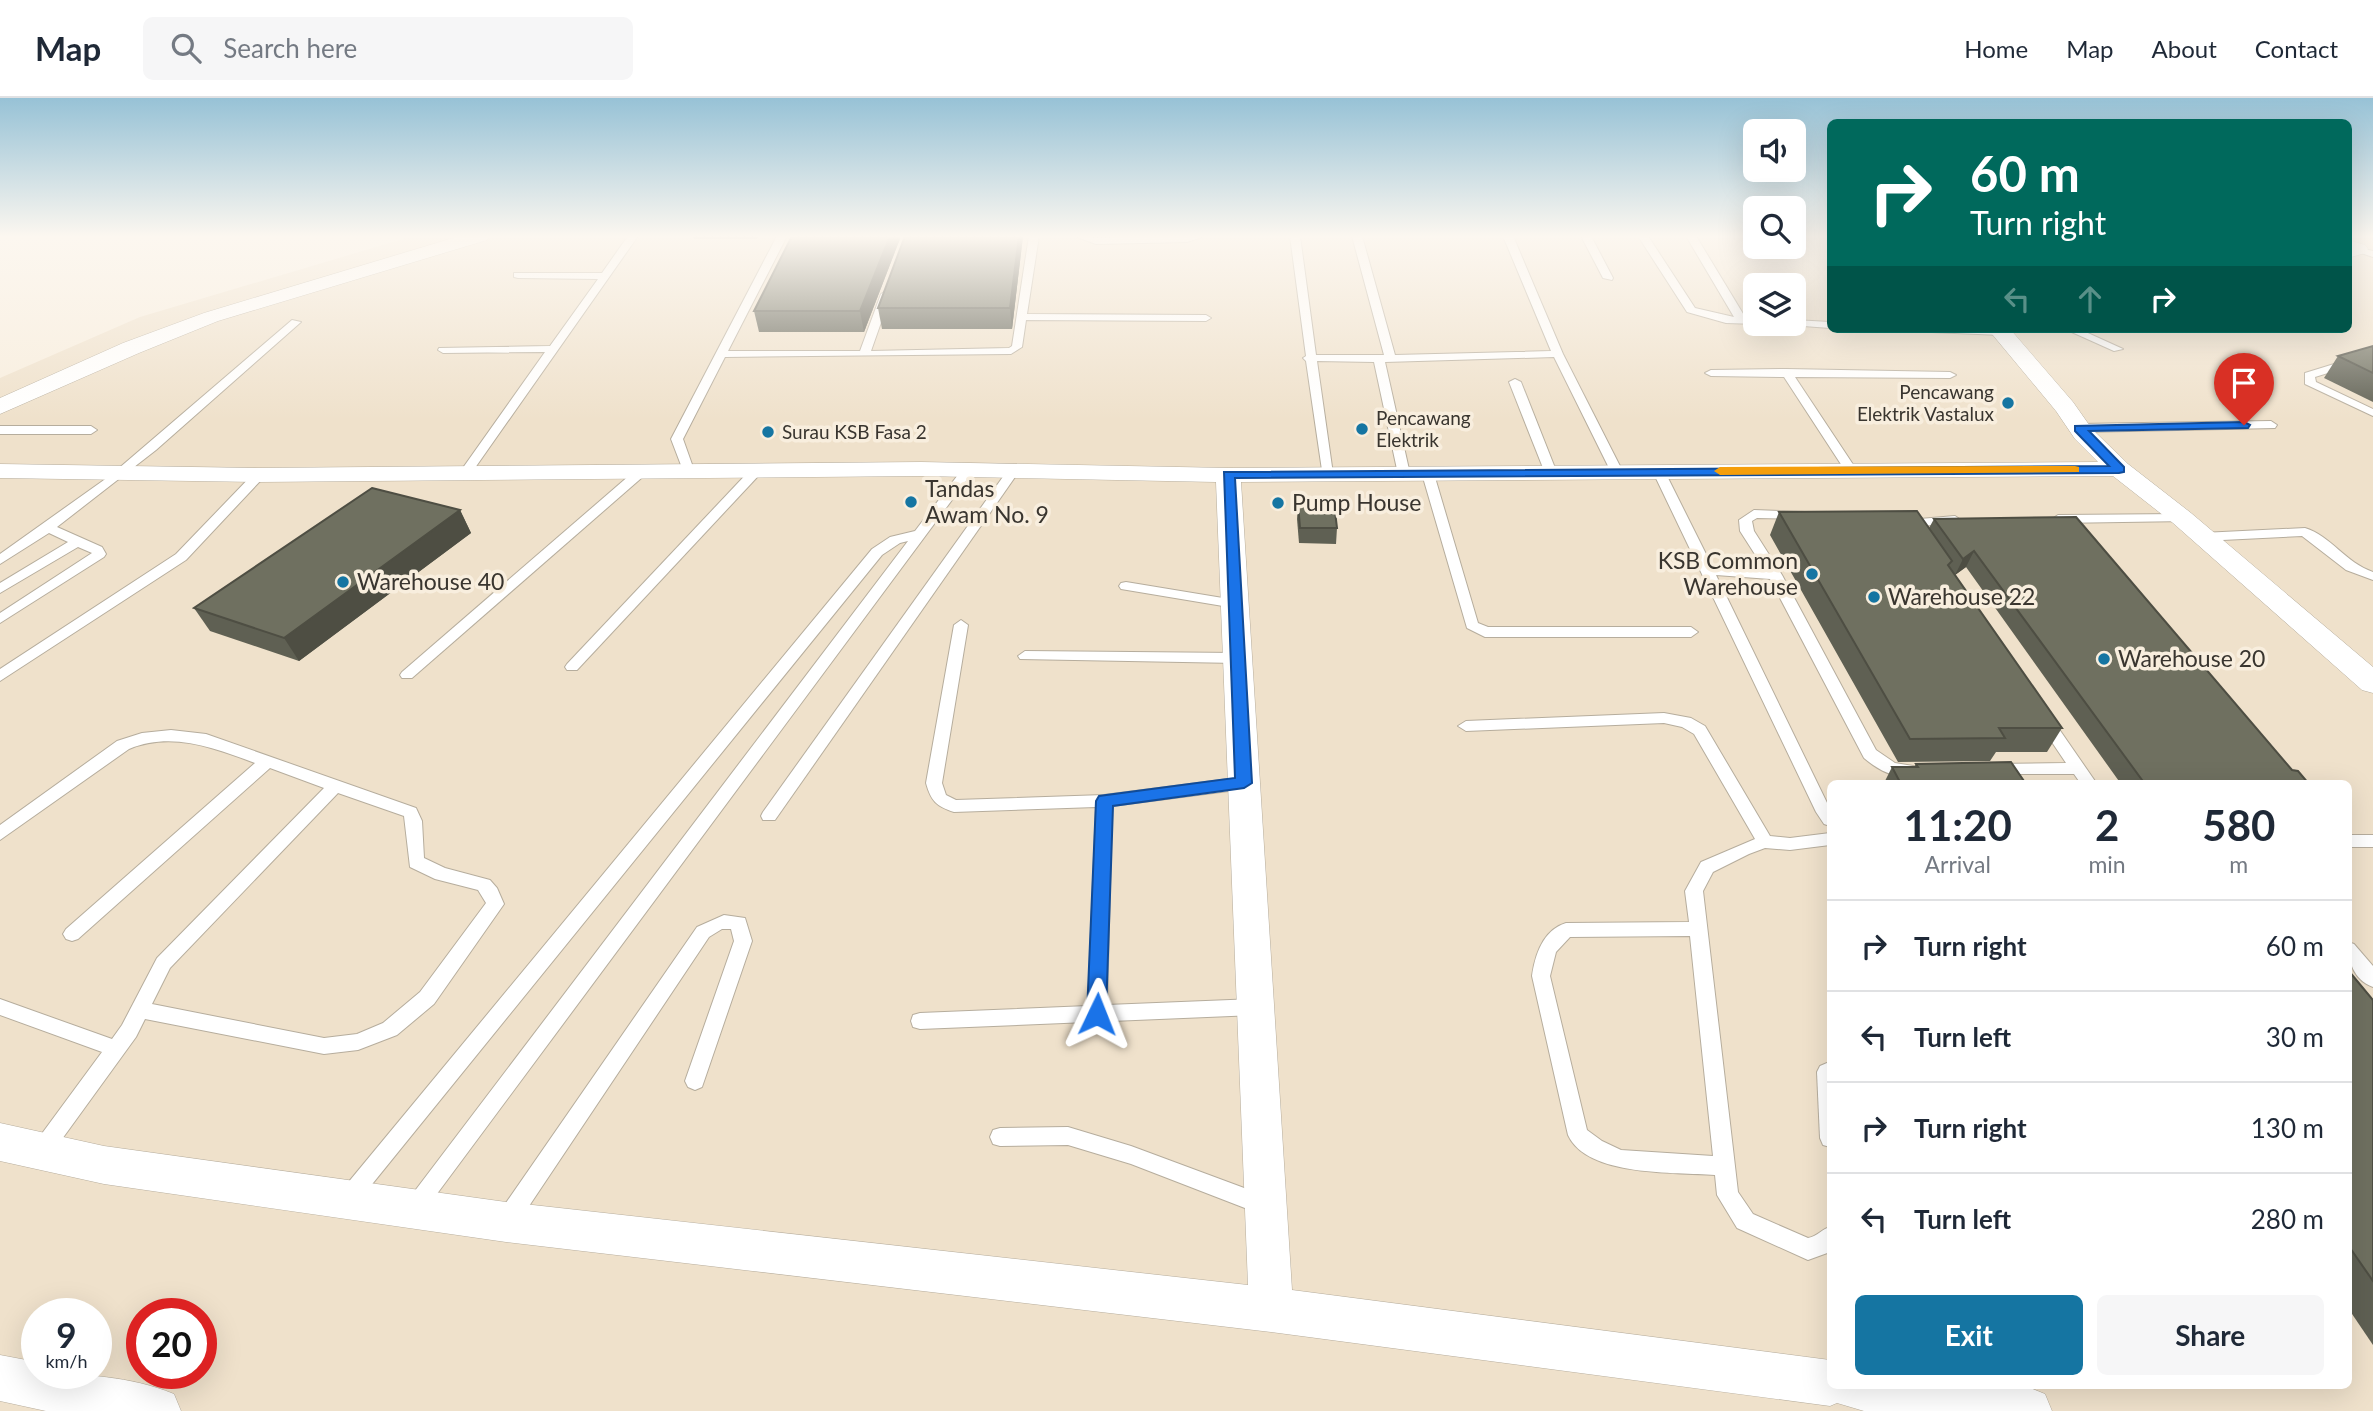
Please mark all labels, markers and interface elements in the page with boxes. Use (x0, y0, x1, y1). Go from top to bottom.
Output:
search box (143, 17, 633, 80)
text: Map (35, 28, 101, 68)
icon: search (167, 29, 205, 67)
text: Search here (223, 32, 357, 64)
text: Home (1964, 34, 2028, 63)
text: Map (2066, 34, 2114, 63)
text: About (2152, 34, 2217, 63)
text: Contact (2255, 34, 2338, 63)
map controls (1743, 119, 1806, 336)
button: sound (1743, 119, 1806, 182)
text: 60 m (1970, 144, 2080, 202)
icon: right (1855, 147, 1946, 238)
button: search (1743, 196, 1806, 259)
text: Turn right (1970, 203, 2106, 242)
button: layers (1743, 273, 1806, 336)
icon: left (1998, 280, 2036, 318)
icon: ahead (2071, 280, 2109, 318)
icon: right (2144, 280, 2182, 318)
pin (2214, 353, 2274, 425)
icon: arrive (2225, 364, 2263, 402)
place label: Pencawang Elektrik Vastalux (1857, 380, 1995, 425)
marker: Pencawang Elektrik Vastalux (2000, 395, 2016, 411)
place label: Pencawang Elektrik (1376, 406, 1471, 451)
place label: Surau KSB Fasa 2 (782, 420, 927, 443)
marker: Pencawang Elektrik (1354, 421, 1370, 437)
marker: Surau KSB Fasa 2 (760, 424, 776, 440)
place label: Tandas Awam No. 9 (925, 474, 1049, 528)
place label: Pump House (1292, 488, 1421, 516)
marker: Tandas Awam No. 9 (903, 494, 919, 510)
marker: Pump House (1270, 495, 1286, 511)
place label: KSB Common Warehouse (1658, 546, 1798, 600)
marker: KSB Common Warehouse (1804, 566, 1820, 582)
place label: Warehouse 40 (357, 567, 504, 595)
marker: Warehouse 40 (335, 574, 351, 590)
place label: Warehouse 22 (1888, 582, 2035, 610)
marker: Warehouse 22 (1866, 589, 1882, 605)
place label: Warehouse 20 (2118, 644, 2265, 672)
marker: Warehouse 20 (2096, 651, 2112, 667)
text: 11:20 (1904, 800, 2012, 850)
text: 2 (2095, 800, 2119, 850)
text: 580 (2202, 800, 2275, 850)
text: Arrival (1925, 850, 1991, 878)
text: min (2088, 850, 2126, 878)
text: m (2229, 850, 2248, 878)
icon: right (1855, 927, 1893, 965)
text: Turn right (1914, 930, 2027, 962)
text: 60 m (2266, 930, 2324, 962)
position arrow (1060, 977, 1134, 1051)
icon: left (1855, 1018, 1893, 1056)
text: Turn left (1914, 1021, 2011, 1053)
text: 30 m (2266, 1021, 2324, 1053)
icon: right (1855, 1109, 1893, 1147)
text: Turn right (1914, 1112, 2027, 1144)
text: 130 m (2251, 1112, 2324, 1144)
icon: left (1855, 1200, 1893, 1238)
text: Turn left (1914, 1203, 2011, 1235)
text: 280 m (2251, 1203, 2324, 1235)
button: Exit (1855, 1295, 2083, 1375)
button: Share (2097, 1295, 2324, 1375)
speed limit sign: 20 (126, 1298, 217, 1389)
text: 9 (56, 1313, 77, 1355)
text: km/h (45, 1350, 88, 1372)

